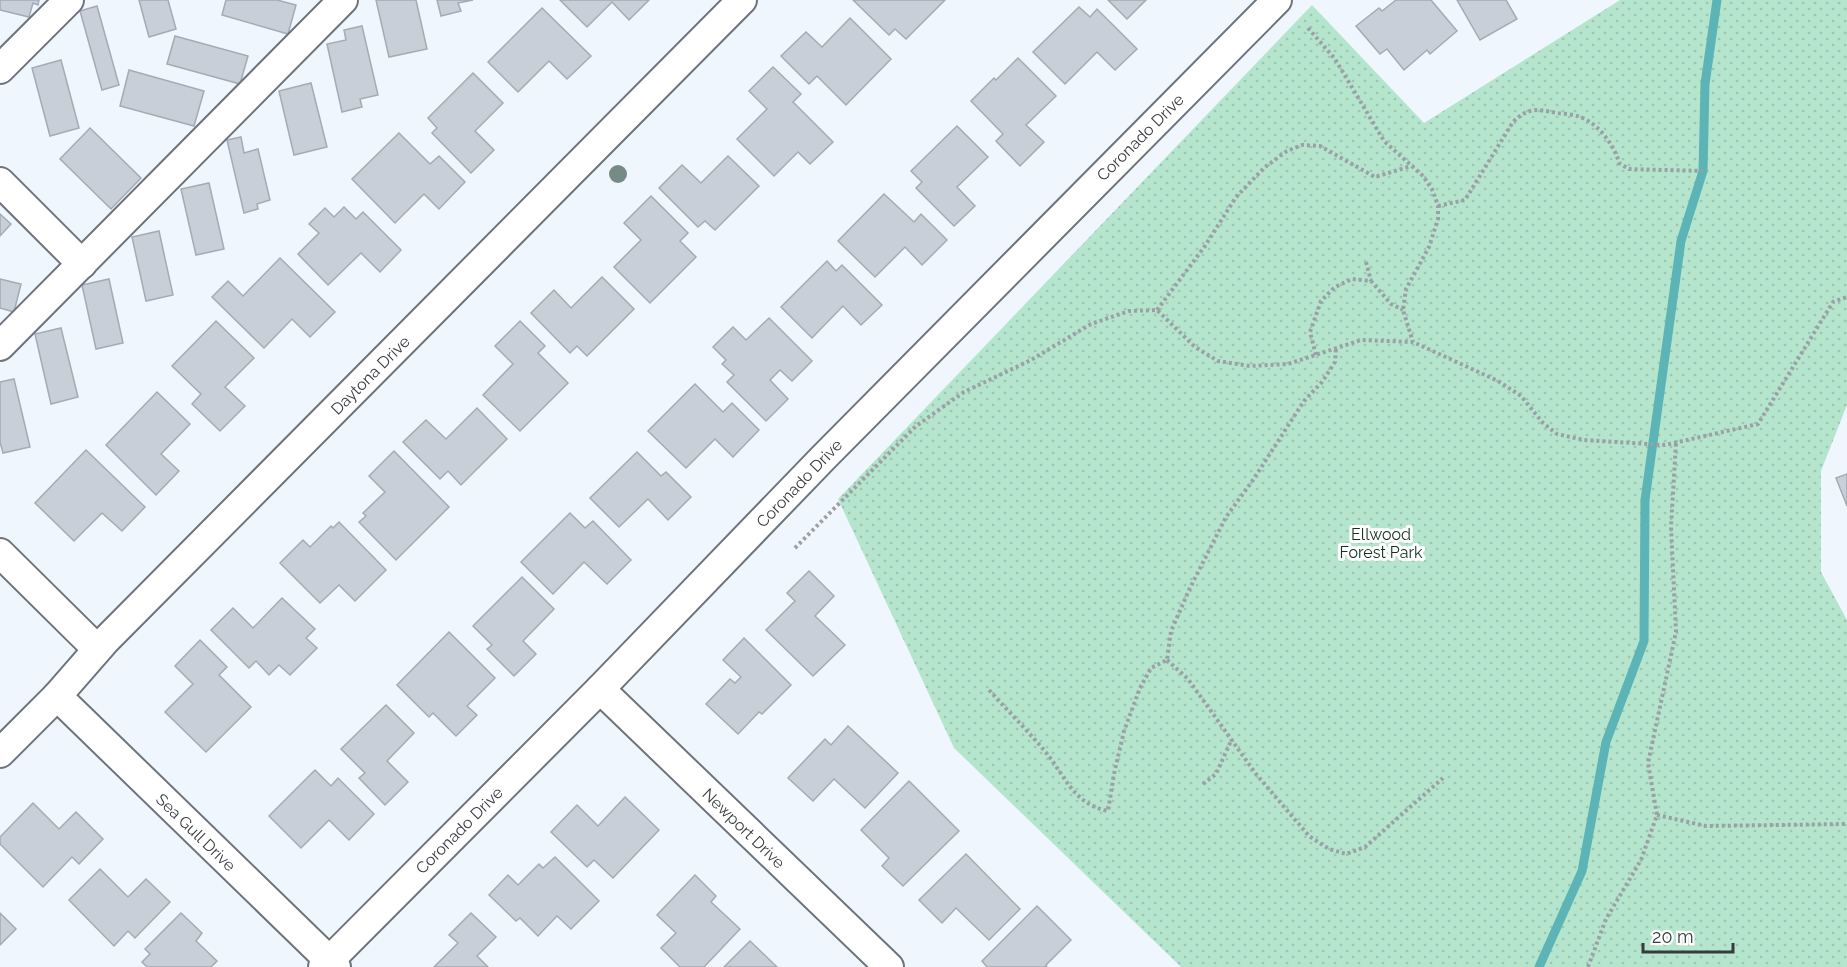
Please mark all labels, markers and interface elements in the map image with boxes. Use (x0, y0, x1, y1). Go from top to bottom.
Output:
street label: Coronado Drive (1093, 90, 1188, 185)
street label: Daytona Drive (327, 332, 414, 419)
street label: Coronado Drive (753, 435, 846, 531)
park label: Ellwood Forest Park (1339, 525, 1423, 562)
street label: Coronado Drive (412, 783, 507, 878)
street label: Newport Drive (699, 784, 789, 872)
street label: Sea Gull Drive (152, 790, 239, 875)
scale bar (1643, 916, 1733, 954)
text: 20 m (1652, 926, 1694, 947)

